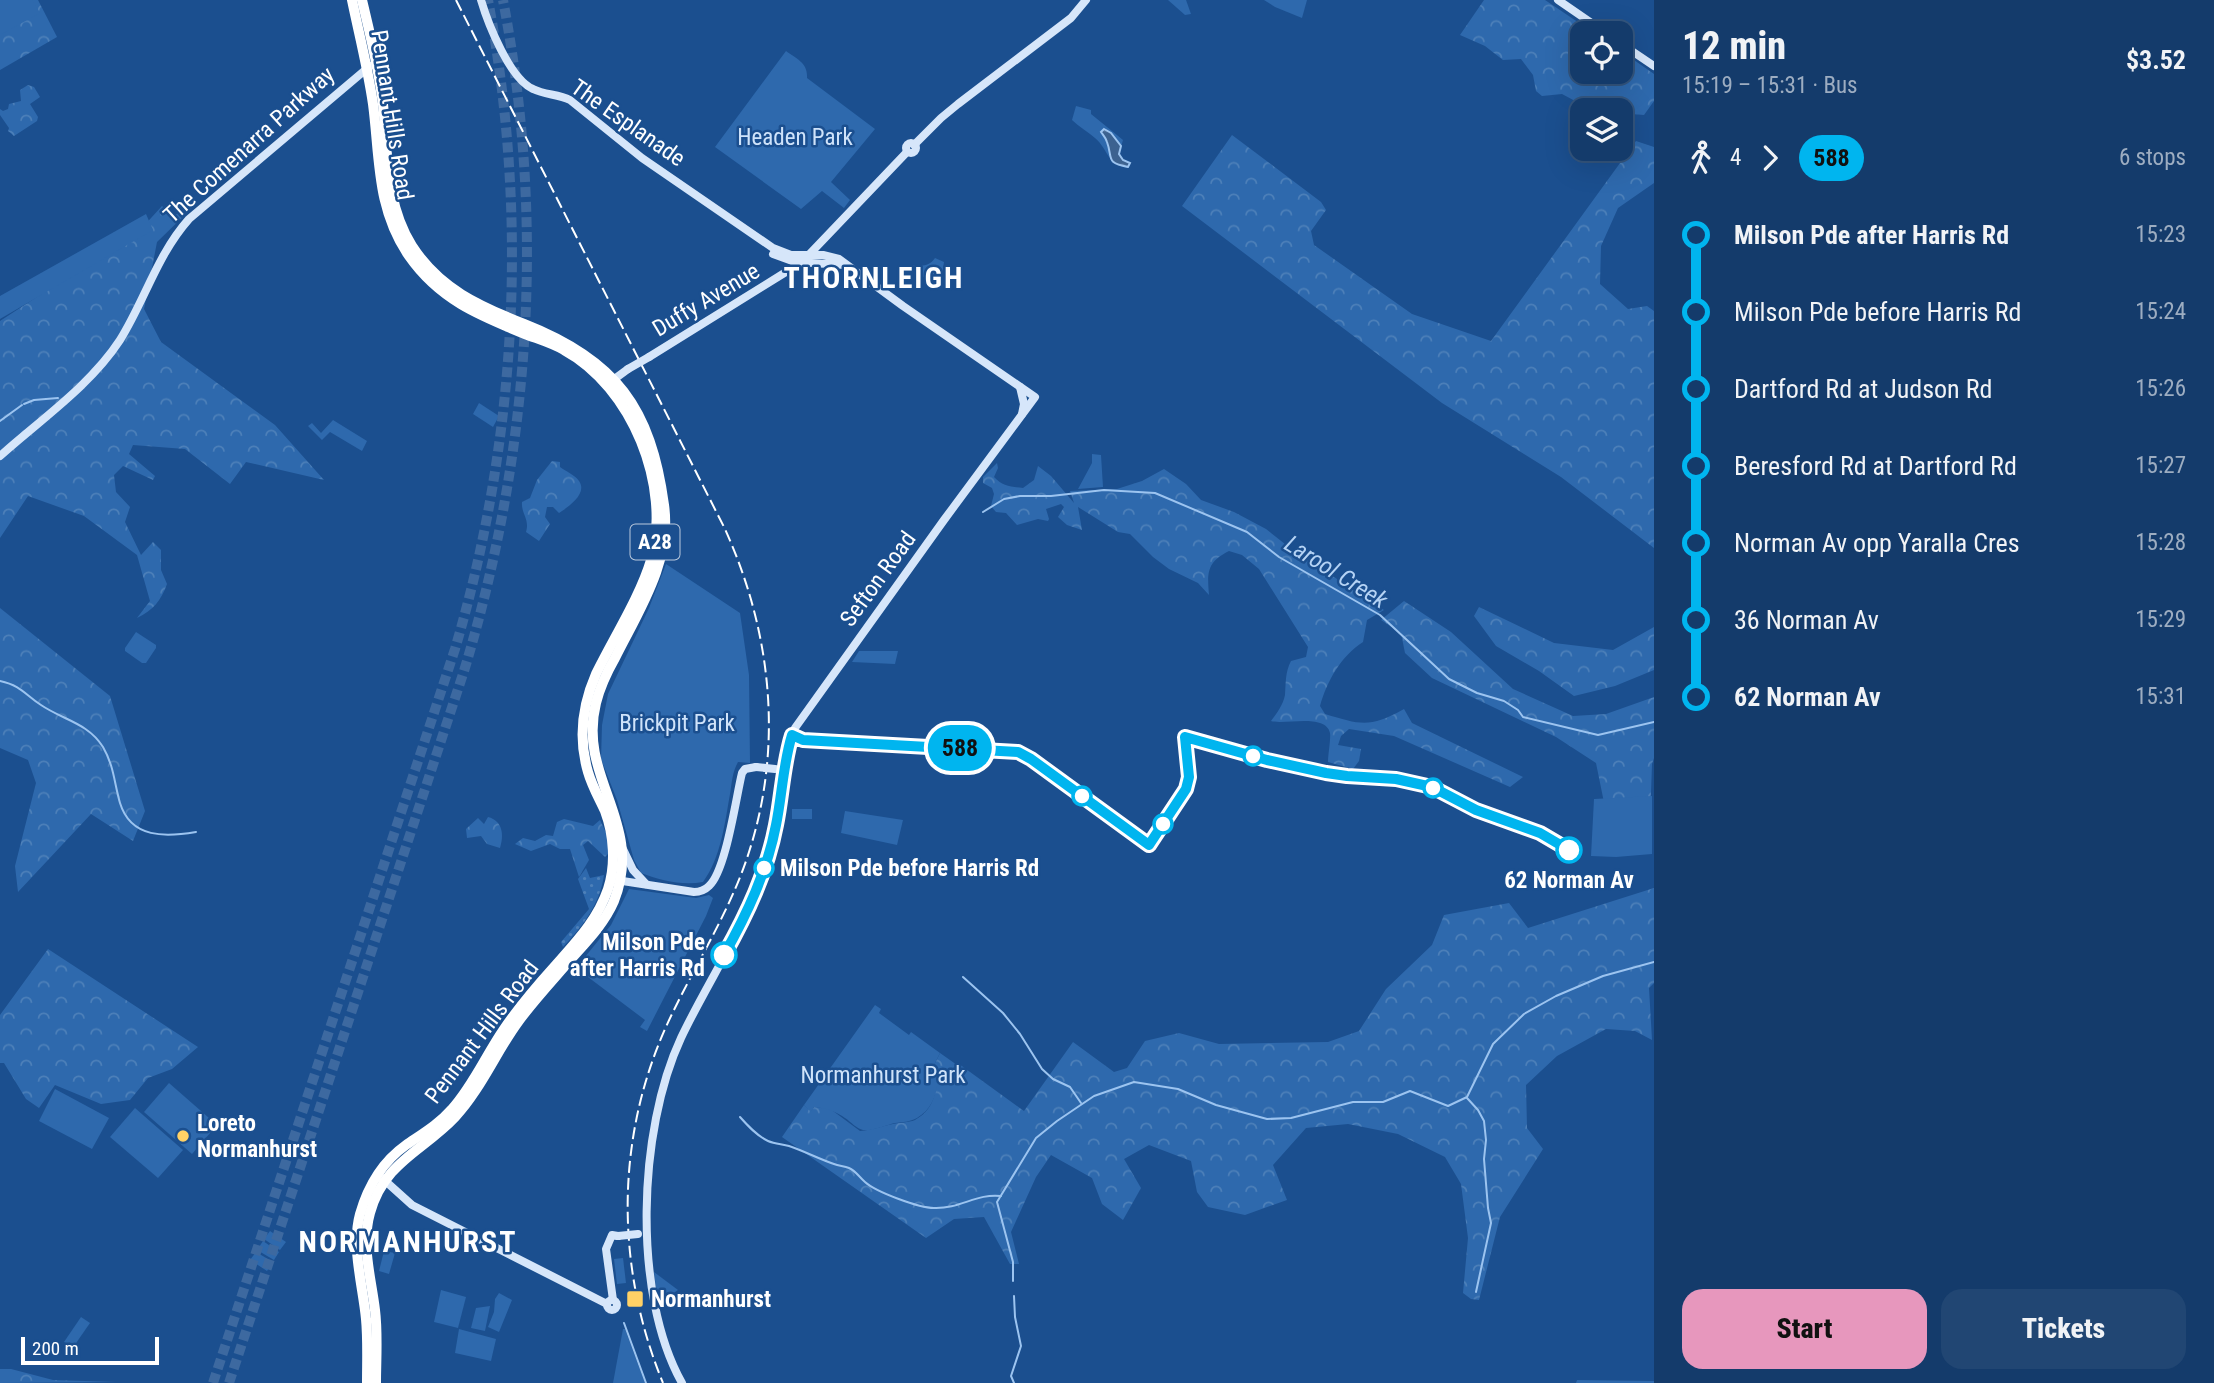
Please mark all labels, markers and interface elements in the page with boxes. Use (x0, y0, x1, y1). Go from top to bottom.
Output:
map controls (1570, 21, 1633, 161)
button: locate (1570, 21, 1633, 84)
text: 12 min (1682, 24, 1786, 68)
street label: Pennant Hills Road (365, 28, 419, 202)
text: $3.52 (2126, 45, 2186, 75)
street label: The Comenarra Parkway (158, 61, 340, 229)
text: 15:19 – 15:31 · Bus (1682, 72, 1858, 99)
street label: The Esplanade (566, 74, 690, 172)
button: layers (1570, 98, 1633, 161)
park label: Headen Park (737, 124, 853, 151)
icon: walk (1682, 139, 1720, 177)
icon: forward (1751, 139, 1789, 177)
text: 4 (1730, 144, 1741, 171)
text: 588 (1813, 144, 1850, 172)
text: 6 stops (2119, 144, 2186, 171)
text: Milson Pde after Harris Rd (1734, 220, 2009, 250)
text: 15:23 (2135, 221, 2186, 248)
street label: Duffy Avenue (648, 258, 764, 342)
district label: THORNLEIGH (784, 260, 964, 295)
text: Milson Pde before Harris Rd (1734, 297, 2021, 327)
text: 15:24 (2135, 298, 2186, 325)
text: Dartford Rd at Judson Rd (1734, 374, 1992, 404)
text: 15:26 (2135, 375, 2186, 402)
text: Beresford Rd at Dartford Rd (1734, 451, 2017, 481)
text: 15:27 (2135, 452, 2186, 479)
road number: A28 (630, 524, 680, 560)
street label: Sefton Road (835, 526, 921, 632)
text: Norman Av opp Yaralla Cres (1734, 528, 2020, 558)
water label: Larool Creek (1280, 529, 1393, 615)
text: 15:28 (2135, 529, 2186, 556)
text: 36 Norman Av (1734, 605, 1879, 635)
text: 15:29 (2135, 606, 2186, 633)
text: 62 Norman Av (1734, 682, 1881, 712)
text: 15:31 (2135, 683, 2186, 710)
park label: Brickpit Park (619, 710, 735, 737)
line badge: 588 (920, 725, 1000, 771)
text: 588 (942, 734, 978, 762)
unlabelled marker (1243, 746, 1263, 766)
unlabelled marker (1423, 778, 1443, 798)
unlabelled marker (1072, 786, 1092, 806)
unlabelled marker (1153, 814, 1173, 834)
marker: 62 Norman Av (1556, 837, 1582, 863)
place label: Milson Pde before Harris Rd (780, 855, 1039, 882)
marker: Milson Pde before Harris Rd (754, 858, 774, 878)
place label: 62 Norman Av (1504, 867, 1634, 894)
place label: Milson Pde after Harris Rd (570, 929, 705, 982)
marker: Milson Pde after Harris Rd (711, 942, 737, 968)
street label: Pennant Hills Road (419, 955, 545, 1109)
park label: Normanhurst Park (800, 1062, 966, 1089)
place label: Loreto Normanhurst (197, 1110, 317, 1163)
marker: Loreto Normanhurst (175, 1128, 191, 1144)
district label: NORMANHURST (299, 1224, 517, 1259)
place label: Normanhurst (651, 1286, 771, 1313)
marker: Normanhurst (625, 1289, 645, 1309)
button: Start (1682, 1289, 1927, 1369)
button: Tickets (1941, 1289, 2186, 1369)
scale bar (21, 1334, 159, 1366)
text: 200 m (32, 1337, 79, 1360)

